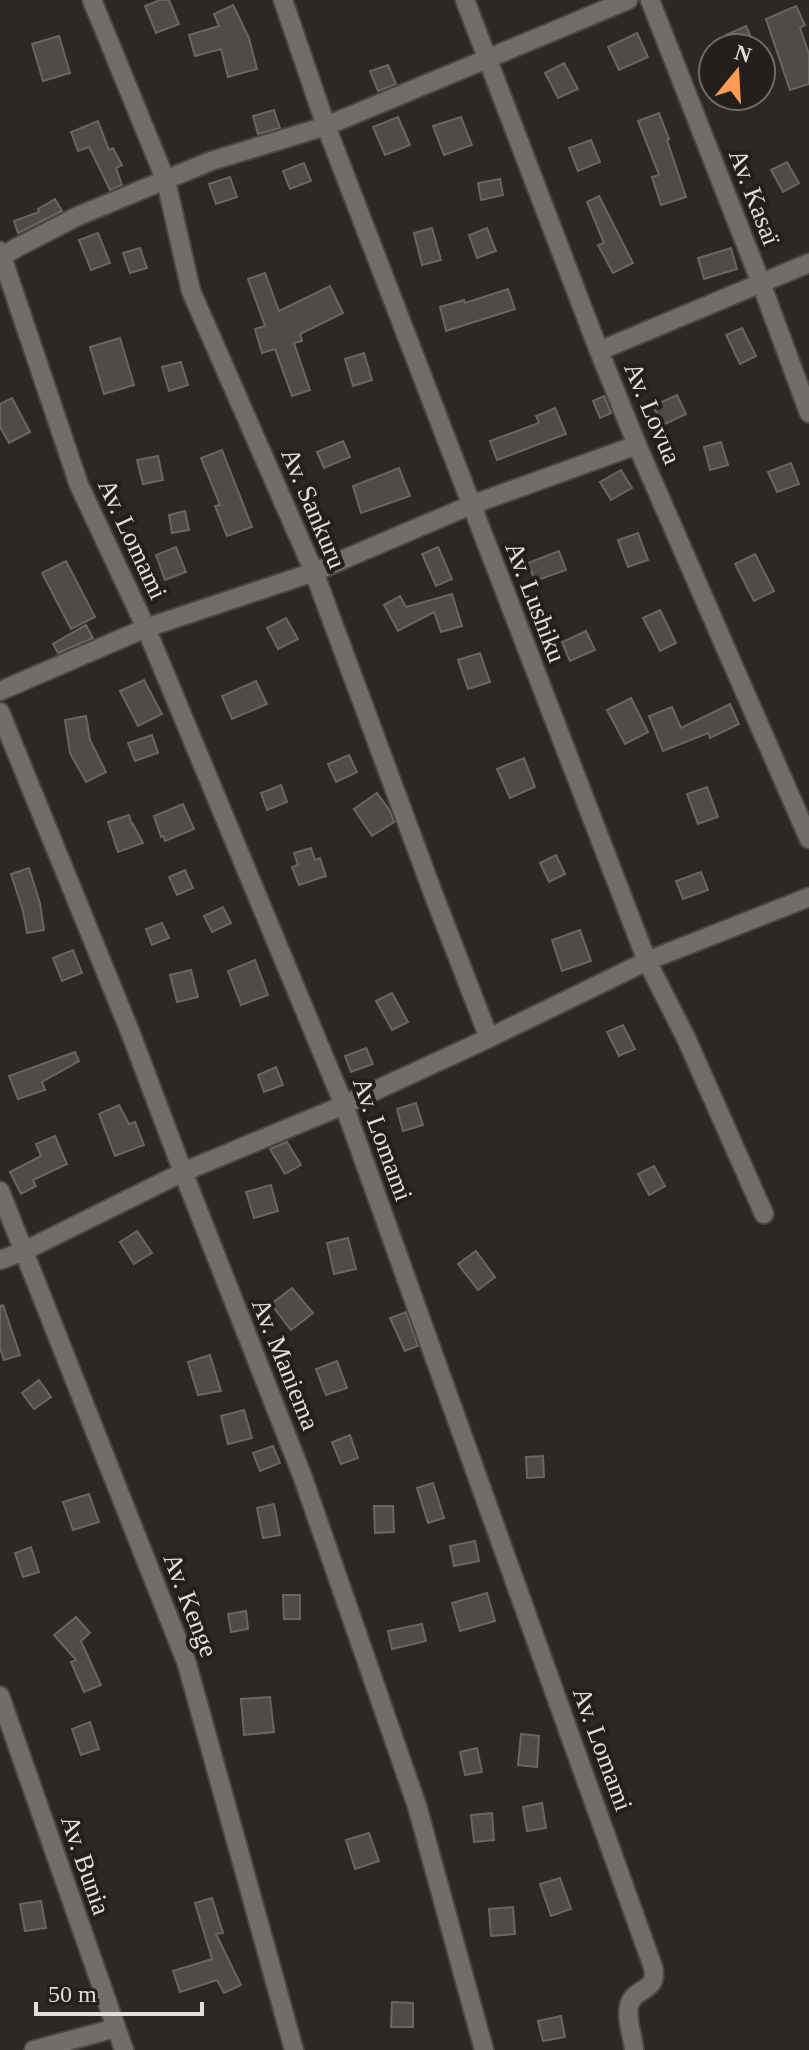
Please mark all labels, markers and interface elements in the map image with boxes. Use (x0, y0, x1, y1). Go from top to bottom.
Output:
north arrow (697, 32, 777, 112)
text: N (732, 39, 755, 68)
street label: Av. Kasaï (723, 145, 786, 249)
street label: Av. Lovua (618, 358, 687, 469)
street label: Av. Sankuru (275, 444, 352, 573)
street label: Av. Lomami (92, 475, 173, 604)
street label: Av. Lushiku (499, 538, 572, 666)
street label: Av. Lomami (347, 1073, 418, 1205)
street label: Av. Maniema (246, 1294, 325, 1435)
street label: Av. Kenge (157, 1549, 224, 1661)
street label: Av. Lomami (567, 1683, 638, 1815)
street label: Av. Bunia (55, 1812, 116, 1919)
scale bar (36, 1966, 202, 2016)
text: 50 m (48, 1981, 97, 2007)

